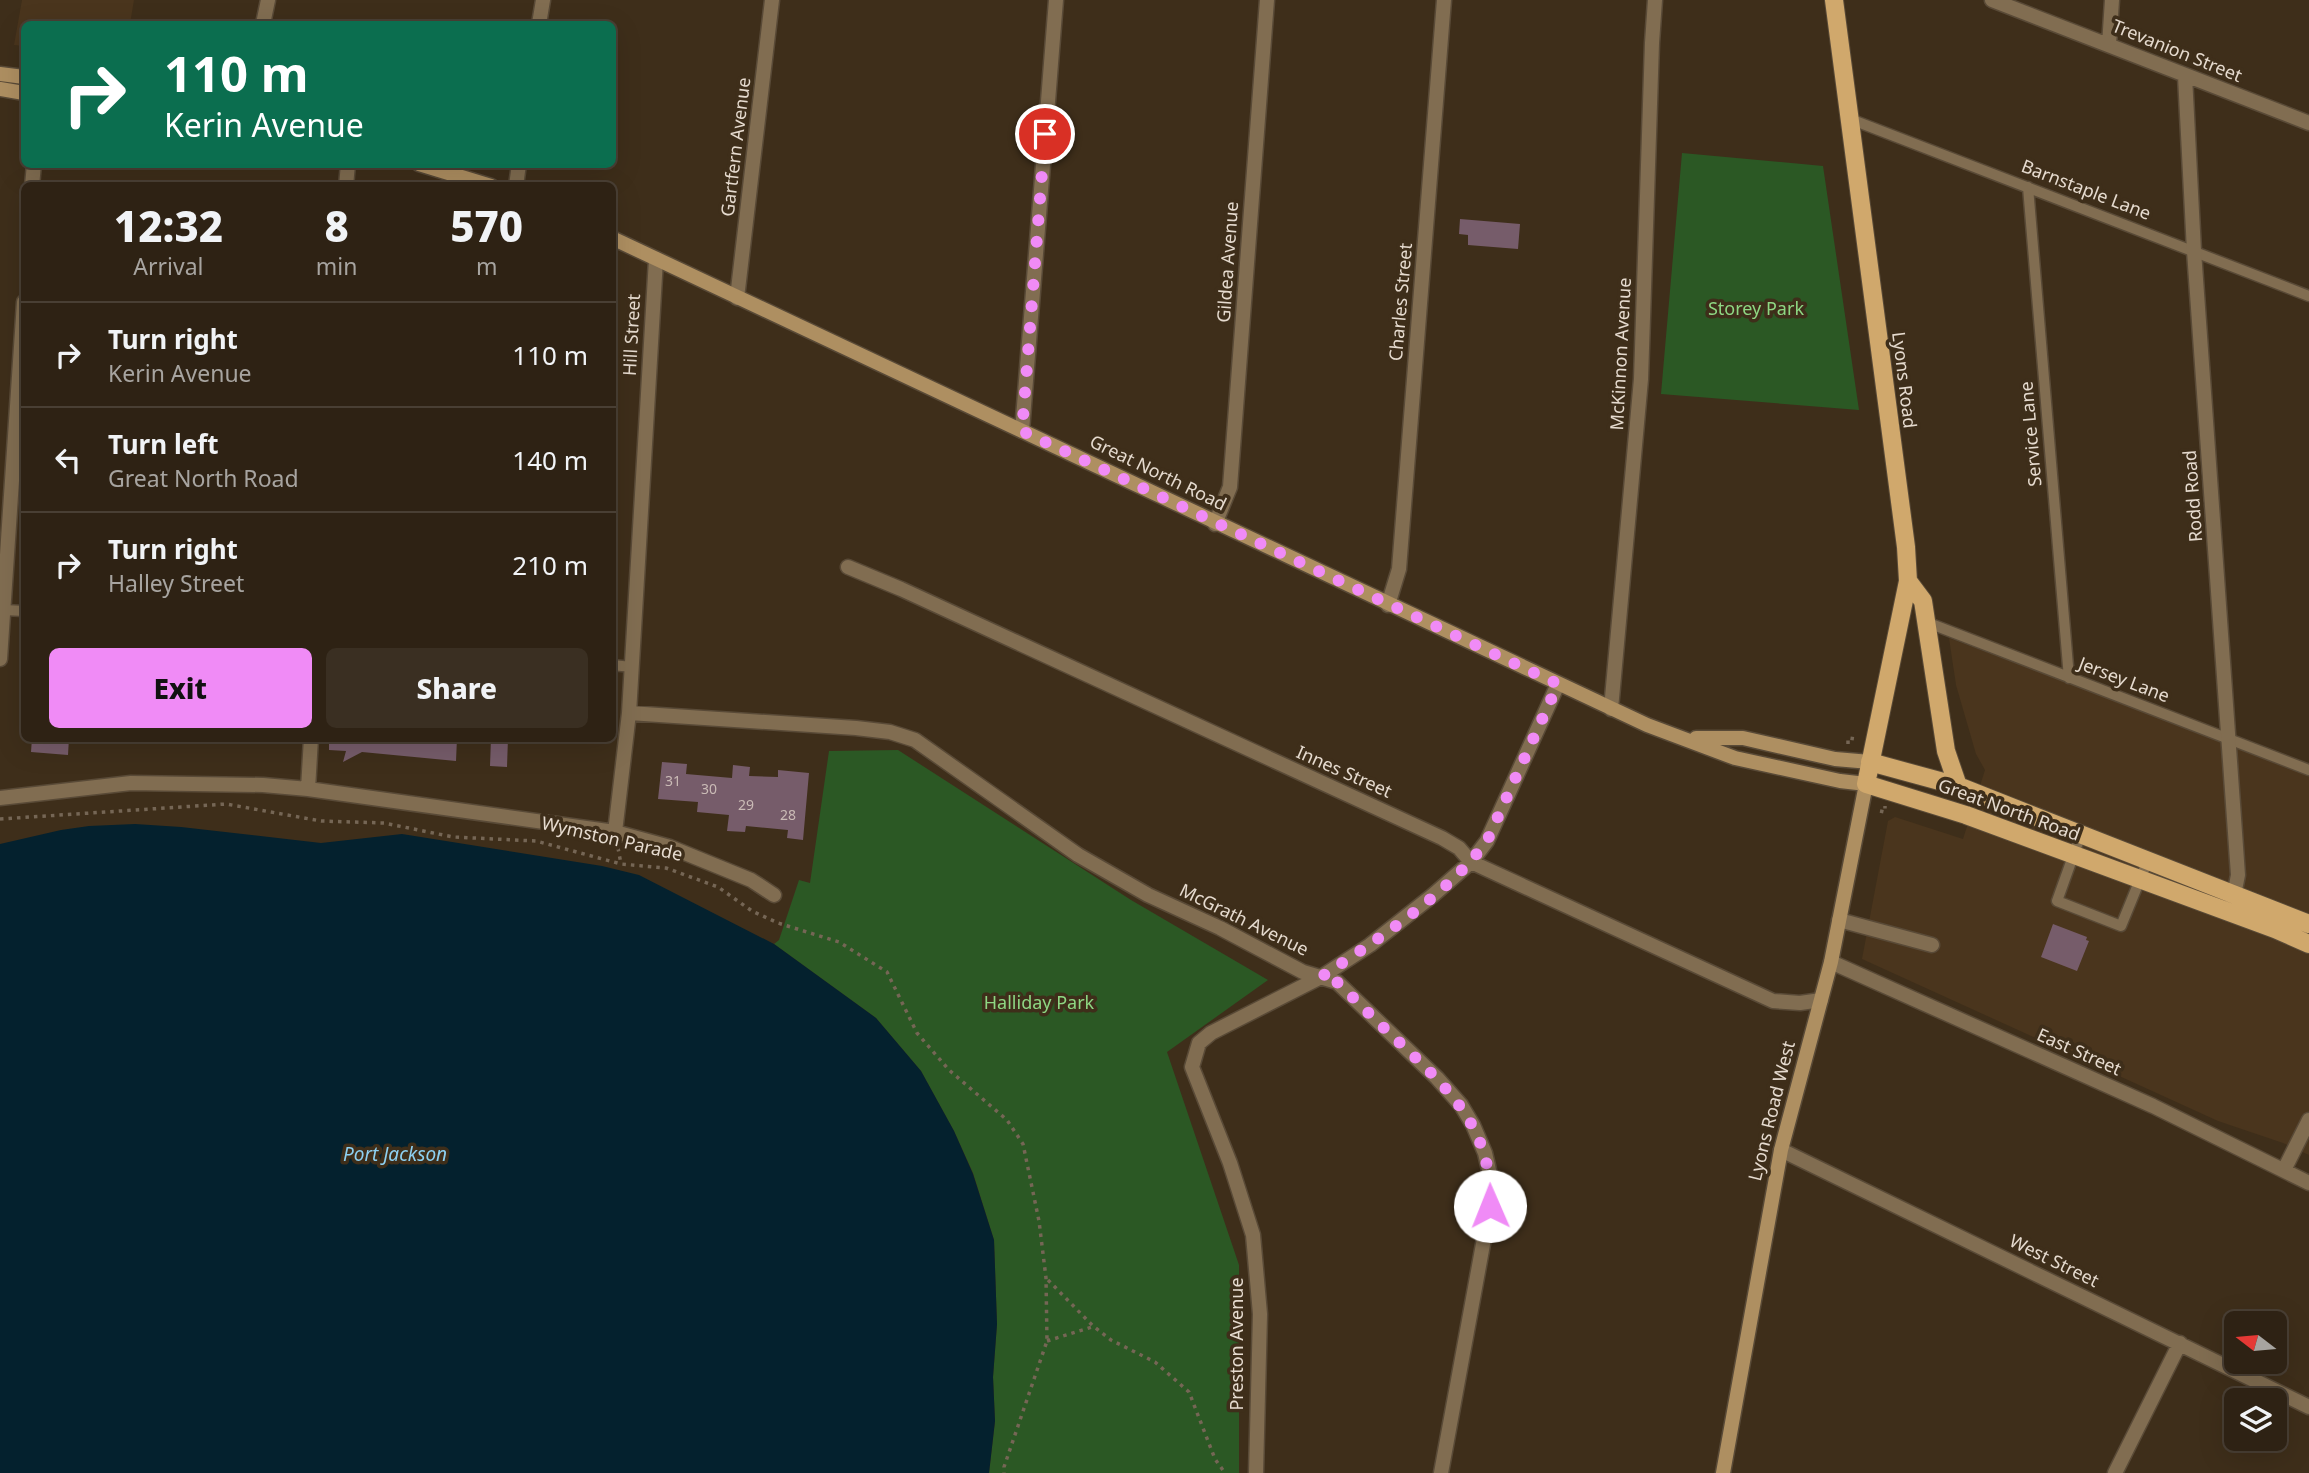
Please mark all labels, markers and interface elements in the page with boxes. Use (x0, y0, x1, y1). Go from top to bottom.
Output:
street label: Trevanion Street (2109, 13, 2246, 87)
text: 110 m (164, 40, 309, 106)
icon: right (49, 49, 140, 140)
street label: Gartfern Avenue (715, 76, 755, 218)
text: Kerin Avenue (164, 103, 364, 146)
pin (1015, 104, 1075, 164)
icon: arrive (1026, 115, 1064, 153)
street label: Barnstaple Lane (2018, 153, 2155, 225)
text: 12:32 (114, 197, 223, 254)
text: 8 (324, 197, 349, 254)
text: 570 (450, 197, 523, 254)
street label: Gildea Avenue (1211, 200, 1243, 323)
street label: Charles Street (1383, 241, 1417, 362)
text: Arrival (133, 250, 203, 282)
text: min (316, 250, 357, 282)
text: m (476, 250, 497, 282)
street label: McKinnon Avenue (1604, 277, 1636, 431)
street label: Hill Street (617, 293, 645, 377)
park label: Storey Park (1708, 296, 1804, 320)
text: Turn right (108, 321, 238, 357)
street label: Lyons Road (1887, 330, 1923, 430)
icon: right (49, 336, 87, 374)
text: 110 m (512, 337, 588, 373)
text: Kerin Avenue (108, 357, 252, 389)
street label: Service Lane (2013, 380, 2047, 488)
text: Turn left (108, 426, 219, 462)
street label: Great North Road (1086, 429, 1231, 516)
icon: left (49, 441, 87, 479)
text: 140 m (512, 442, 588, 478)
street label: Rodd Road (2177, 449, 2207, 543)
text: Great North Road (108, 462, 299, 494)
text: Turn right (108, 531, 238, 567)
icon: right (49, 546, 87, 584)
text: 210 m (512, 547, 588, 583)
text: Halley Street (108, 567, 244, 599)
button: Exit (49, 648, 312, 728)
button: Share (326, 648, 588, 728)
street label: Jersey Lane (2074, 650, 2173, 707)
street label: Innes Street (1293, 739, 1396, 803)
house number: 31 (665, 771, 681, 790)
street label: Great North Road (1935, 772, 2084, 846)
house number: 30 (701, 779, 717, 798)
house number: 29 (738, 795, 754, 814)
house number: 28 (780, 805, 796, 824)
street label: Wymston Parade (539, 810, 685, 866)
street label: McGrath Avenue (1176, 877, 1313, 961)
park label: Halliday Park (984, 990, 1095, 1014)
street label: East Street (2033, 1022, 2126, 1081)
street label: Lyons Road West (1742, 1038, 1800, 1183)
water label: Port Jackson (343, 1141, 447, 1167)
position arrow (1453, 1169, 1527, 1243)
street label: West Street (2006, 1228, 2104, 1292)
street label: Preston Avenue (1224, 1277, 1248, 1411)
north arrow (2224, 1311, 2287, 1374)
map controls (2224, 1311, 2287, 1451)
button: layers (2224, 1388, 2287, 1451)

